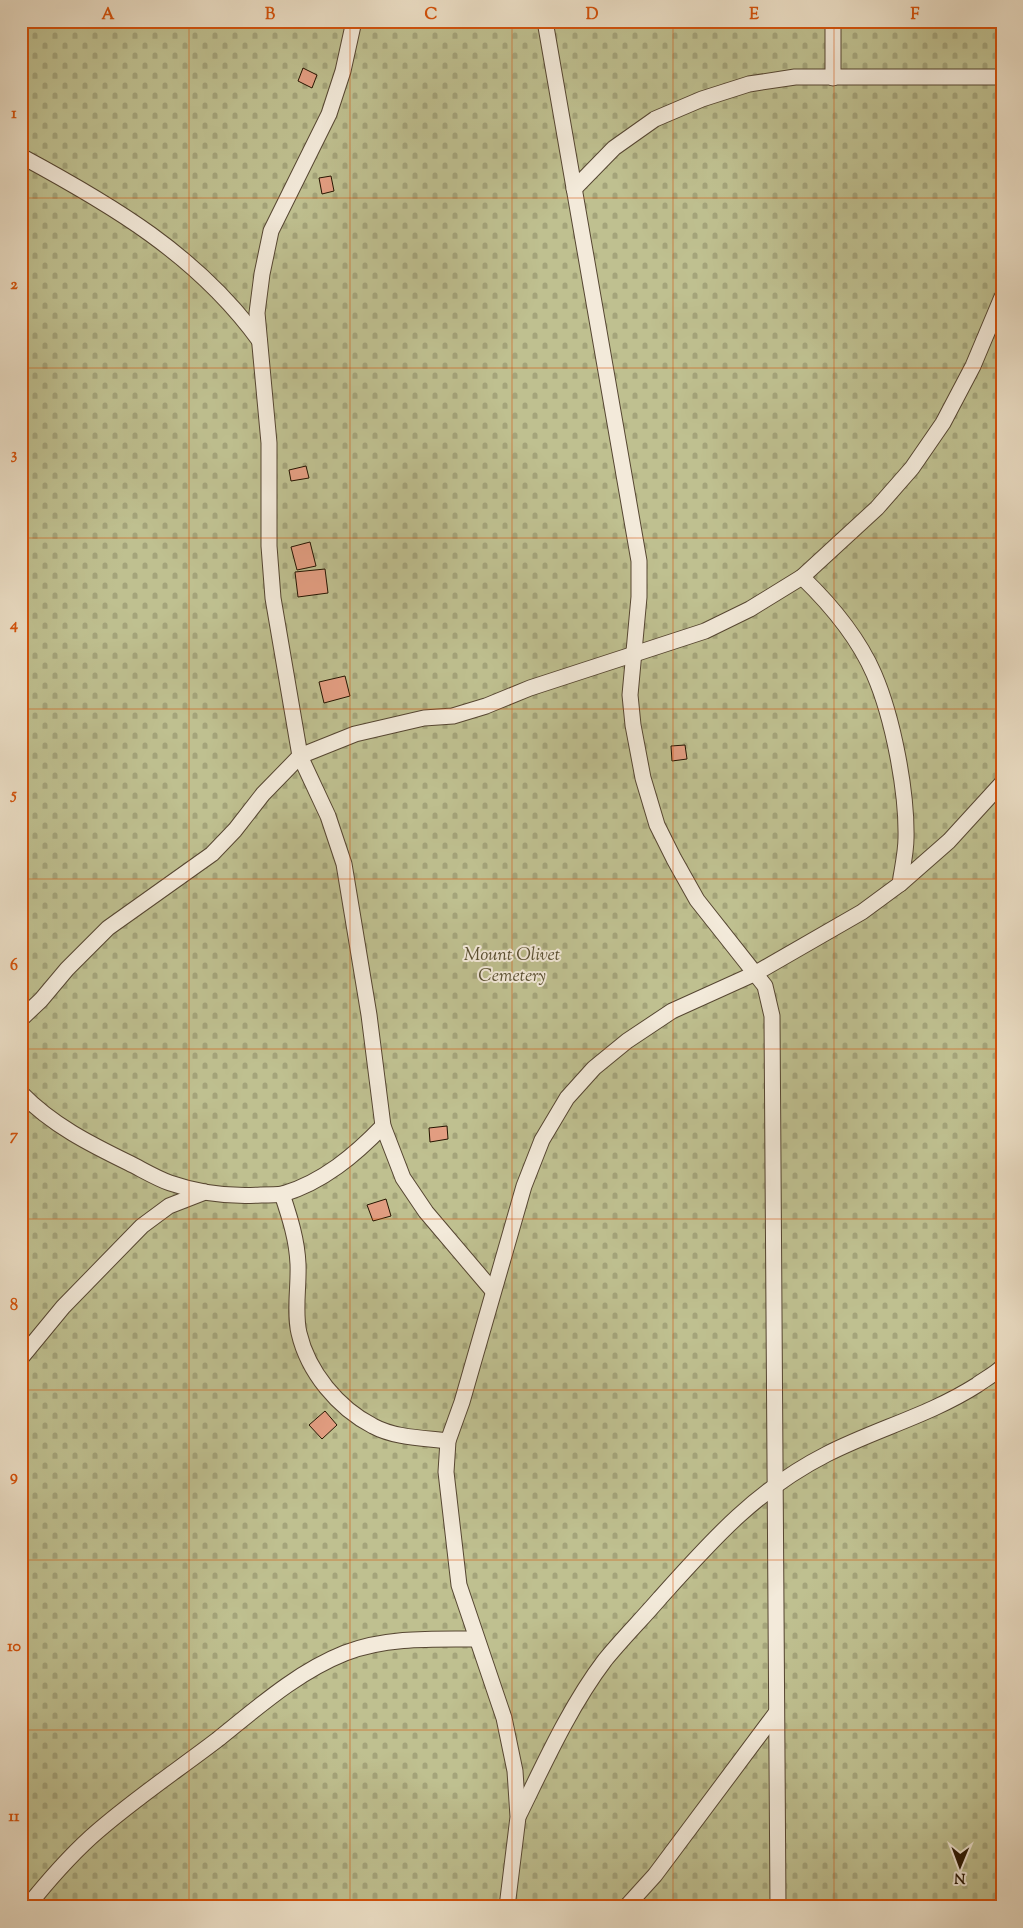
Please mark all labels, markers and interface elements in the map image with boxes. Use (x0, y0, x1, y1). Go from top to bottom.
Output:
text: A (102, 4, 115, 27)
text: B (265, 4, 275, 27)
text: C (425, 4, 438, 27)
text: D (586, 4, 599, 27)
text: E (749, 4, 759, 27)
text: F (911, 4, 920, 27)
text: 1 (11, 103, 17, 126)
text: 2 (10, 274, 18, 297)
text: 3 (11, 444, 18, 467)
text: 4 (9, 614, 18, 637)
text: 5 (9, 784, 17, 807)
park label: Mount Olivet Cemetery (464, 943, 561, 990)
text: 6 (10, 955, 18, 978)
text: 7 (10, 1125, 19, 1148)
text: 8 (10, 1295, 18, 1318)
text: 9 (10, 1466, 18, 1489)
text: 10 (7, 1636, 21, 1659)
text: 11 (9, 1806, 20, 1829)
north arrow (936, 1840, 986, 1890)
text: N (954, 1867, 966, 1887)

